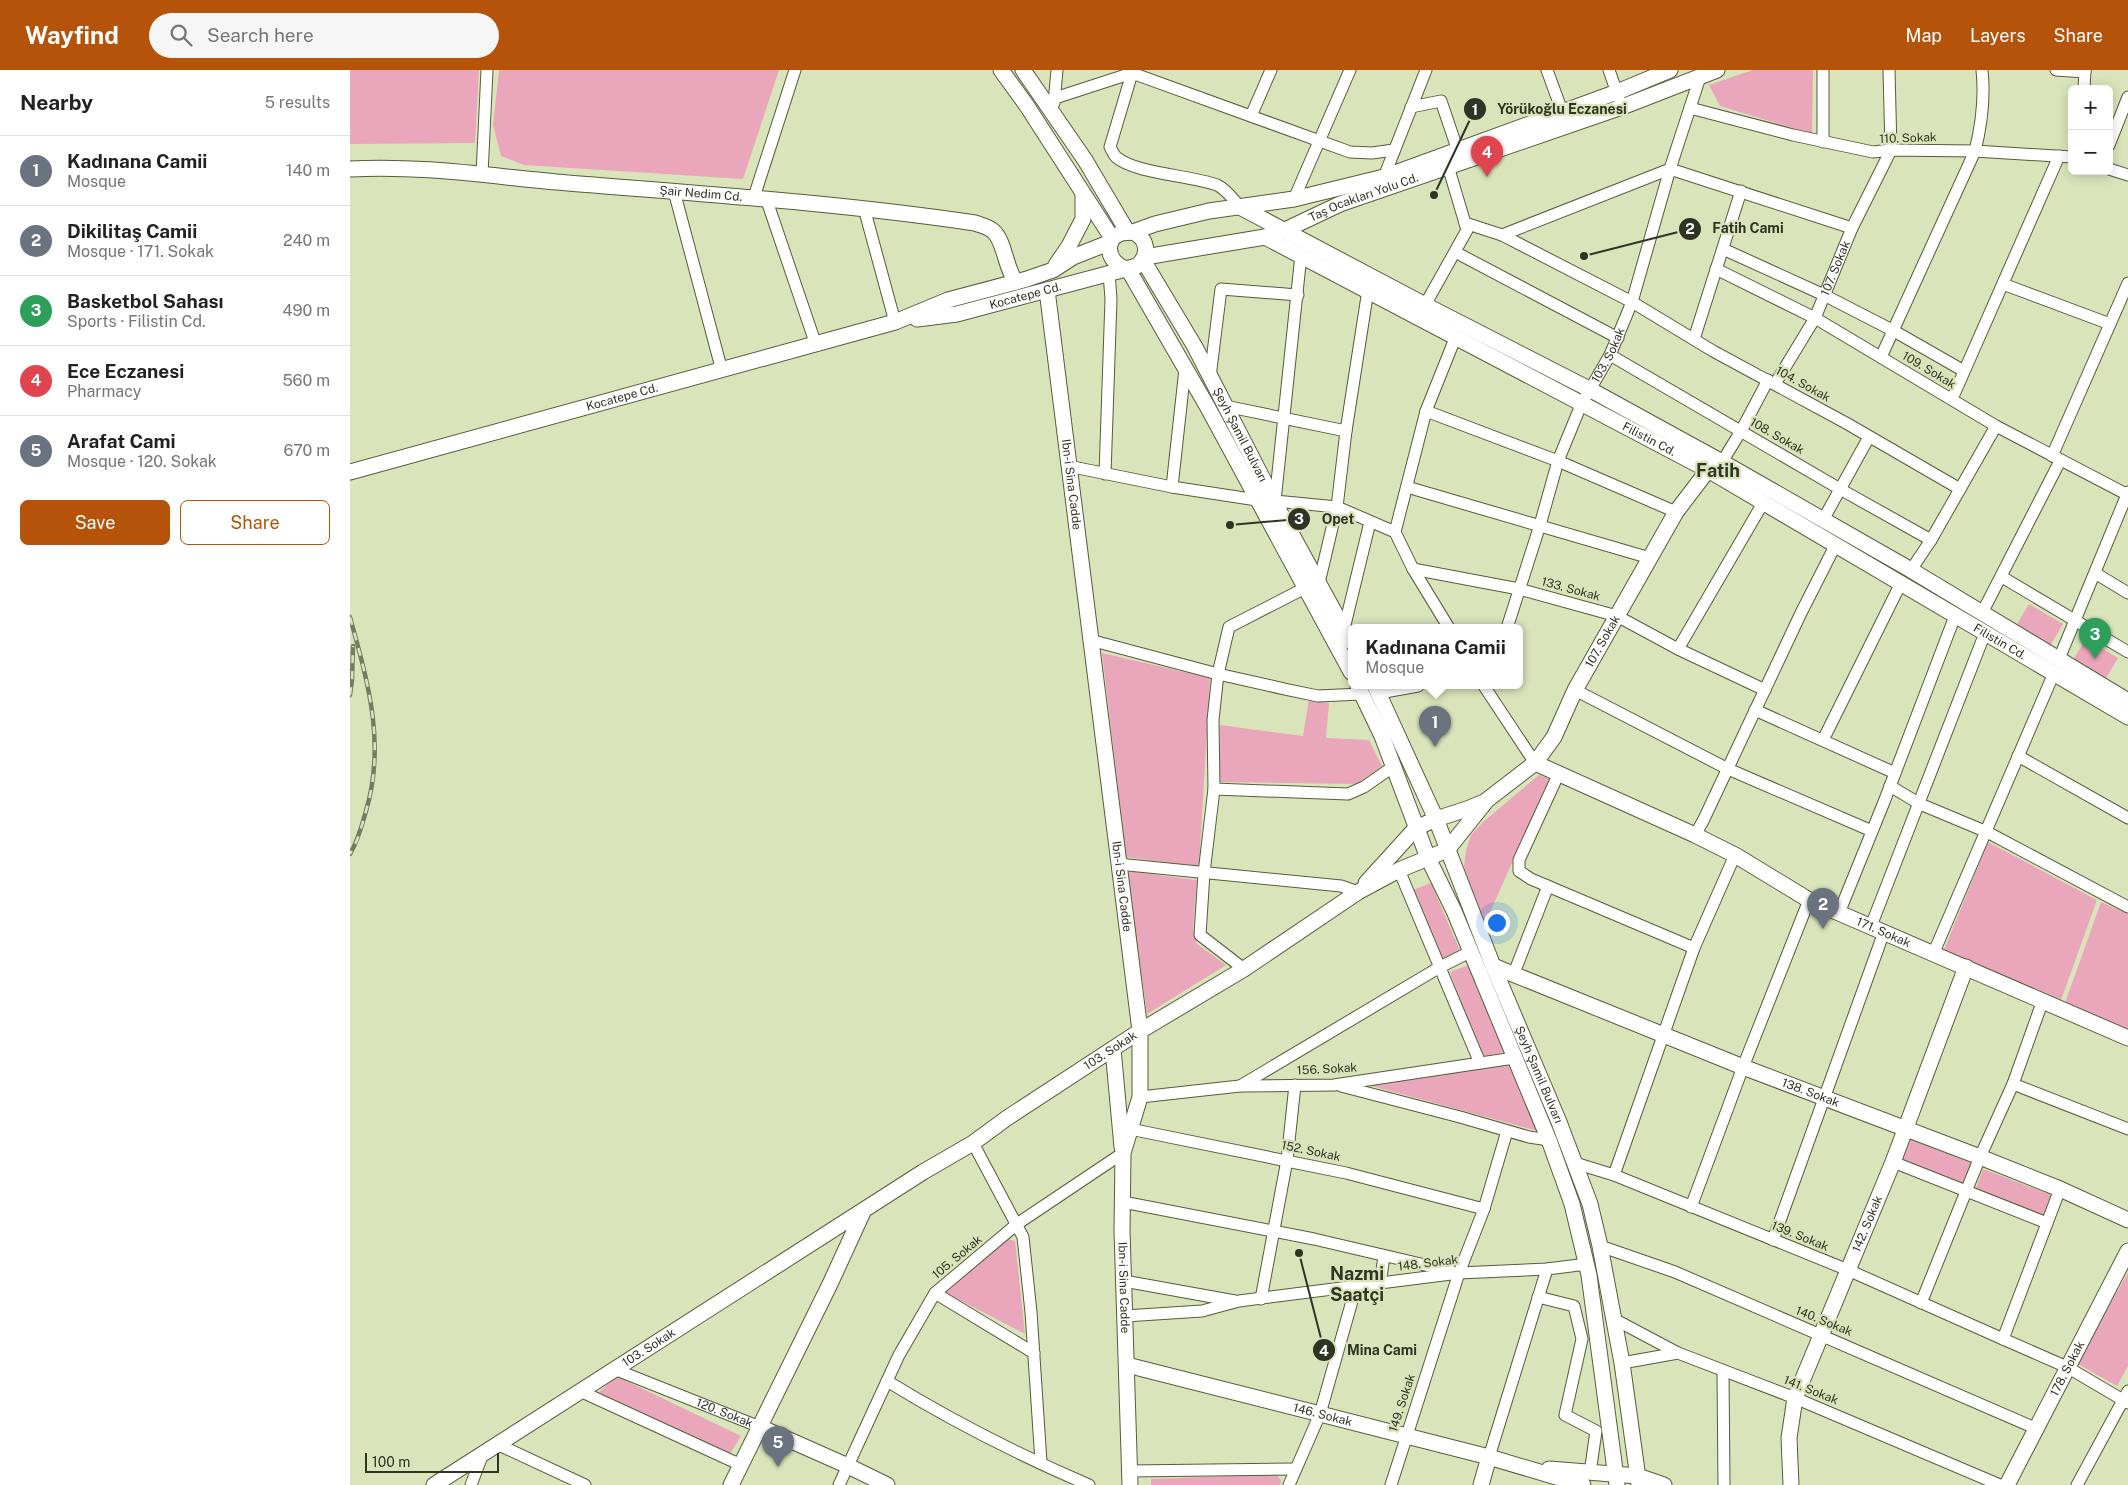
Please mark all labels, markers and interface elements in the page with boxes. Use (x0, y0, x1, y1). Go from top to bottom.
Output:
search box (149, 13, 499, 58)
text: Wayfind (25, 21, 119, 49)
icon: search (167, 21, 195, 49)
text: Search here (207, 24, 314, 46)
text: Map (1906, 25, 1942, 46)
text: Layers (1970, 25, 2026, 46)
text: Share (2054, 25, 2103, 46)
map controls (2068, 85, 2113, 175)
button: + (2068, 85, 2113, 130)
text: Nearby (20, 90, 93, 115)
text: 5 results (265, 93, 330, 112)
callout: Yörükoğlu Eczanesi (1463, 95, 1637, 124)
text: 1 (1472, 101, 1478, 118)
text: Yörükoğlu Eczanesi (1497, 101, 1627, 117)
street label: 110. Sokak (1879, 130, 1937, 146)
button: − (2068, 130, 2113, 175)
pin: 4 (1471, 136, 1503, 177)
text: Kadınana Camii (67, 150, 207, 172)
text: 1 (33, 161, 39, 180)
text: 140 m (286, 161, 330, 180)
street label: Taş Ocakları Yolu Cd. (1307, 171, 1420, 225)
text: Mosque (67, 172, 126, 191)
street label: Şair Nedim Cd. (659, 183, 743, 204)
callout: Fatih Cami (1677, 214, 1794, 243)
text: Dikilitaş Camii (67, 220, 197, 242)
text: 2 (1685, 220, 1695, 237)
text: Fatih Cami (1712, 220, 1784, 236)
text: 2 (31, 231, 41, 250)
text: 240 m (283, 231, 330, 250)
street label: 107. Sokak (1818, 238, 1853, 298)
text: Mosque · 171. Sokak (67, 242, 214, 261)
street label: Kocatepe Cd. (988, 280, 1063, 312)
text: Basketbol Sahası (67, 290, 223, 312)
text: 3 (31, 301, 41, 320)
text: 490 m (283, 301, 330, 320)
text: Sports · Filistin Cd. (67, 312, 206, 331)
street label: 103. Sokak (1588, 325, 1628, 385)
street label: 109. Sokak (1900, 349, 1959, 392)
text: Ece Eczanesi (67, 360, 184, 382)
street label: 104. Sokak (1773, 363, 1833, 405)
text: 4 (31, 371, 41, 390)
text: 560 m (282, 371, 330, 390)
street label: Kocatepe Cd. (584, 381, 659, 414)
text: Pharmacy (67, 382, 141, 401)
street label: Şeyh Şamil Bulvarı (1210, 385, 1270, 484)
street label: 108. Sokak (1747, 415, 1807, 457)
street label: Filistin Cd. (1620, 419, 1678, 459)
text: Arafat Cami (67, 430, 176, 452)
street label: Ibn-i Sina Cadde (1059, 438, 1084, 531)
text: 5 (31, 441, 41, 460)
text: 670 m (284, 441, 330, 460)
text: Mosque · 120. Sokak (67, 452, 217, 471)
district label: Fatih (1696, 460, 1740, 481)
button: Save (20, 500, 170, 545)
button: Share (180, 500, 330, 545)
callout: Opet (1286, 505, 1364, 534)
text: 3 (1294, 510, 1304, 527)
text: Opet (1322, 511, 1354, 527)
street label: 133. Sokak (1540, 574, 1602, 604)
street label: 107. Sokak (1582, 612, 1623, 670)
pin: 3 (2079, 618, 2111, 659)
street label: Filistin Cd. (1971, 621, 2028, 662)
popup (1348, 624, 1523, 689)
text: Kadınana Camii (1365, 636, 1506, 658)
text: Mosque (1365, 658, 1424, 677)
pin: 1 (1419, 706, 1451, 747)
street label: Ibn-i Sina Cadde (1109, 840, 1135, 933)
pin: 2 (1807, 888, 1839, 929)
your location (1484, 910, 1510, 936)
street label: 171. Sokak (1854, 914, 1913, 950)
street label: Şeyh Şamil Bulvarı (1512, 1024, 1566, 1125)
street label: 103. Sokak (1081, 1028, 1139, 1073)
street label: 156. Sokak (1296, 1060, 1358, 1078)
street label: 138. Sokak (1780, 1075, 1842, 1110)
street label: 152. Sokak (1280, 1138, 1342, 1164)
street label: 142. Sokak (1849, 1193, 1885, 1254)
street label: 139. Sokak (1769, 1218, 1831, 1254)
street label: 105. Sokak (929, 1232, 985, 1282)
street label: Ibn-i Sina Cadde (1115, 1242, 1132, 1334)
street label: 148. Sokak (1397, 1252, 1459, 1274)
district label: Nazmi Saatçi (1330, 1263, 1384, 1305)
street label: 140. Sokak (1794, 1303, 1855, 1339)
street label: 103. Sokak (620, 1325, 678, 1370)
callout: Mina Cami (1312, 1336, 1427, 1365)
street label: 178. Sokak (2047, 1339, 2087, 1399)
text: 4 (1319, 1342, 1329, 1359)
text: Mina Cami (1347, 1342, 1417, 1358)
street label: 149. Sokak (1386, 1372, 1418, 1434)
street label: 141. Sokak (1782, 1373, 1841, 1407)
street label: 120. Sokak (694, 1395, 755, 1431)
street label: 146. Sokak (1292, 1401, 1354, 1429)
pin: 5 (762, 1426, 794, 1467)
scale bar (365, 1450, 499, 1473)
text: 100 m (372, 1454, 410, 1470)

